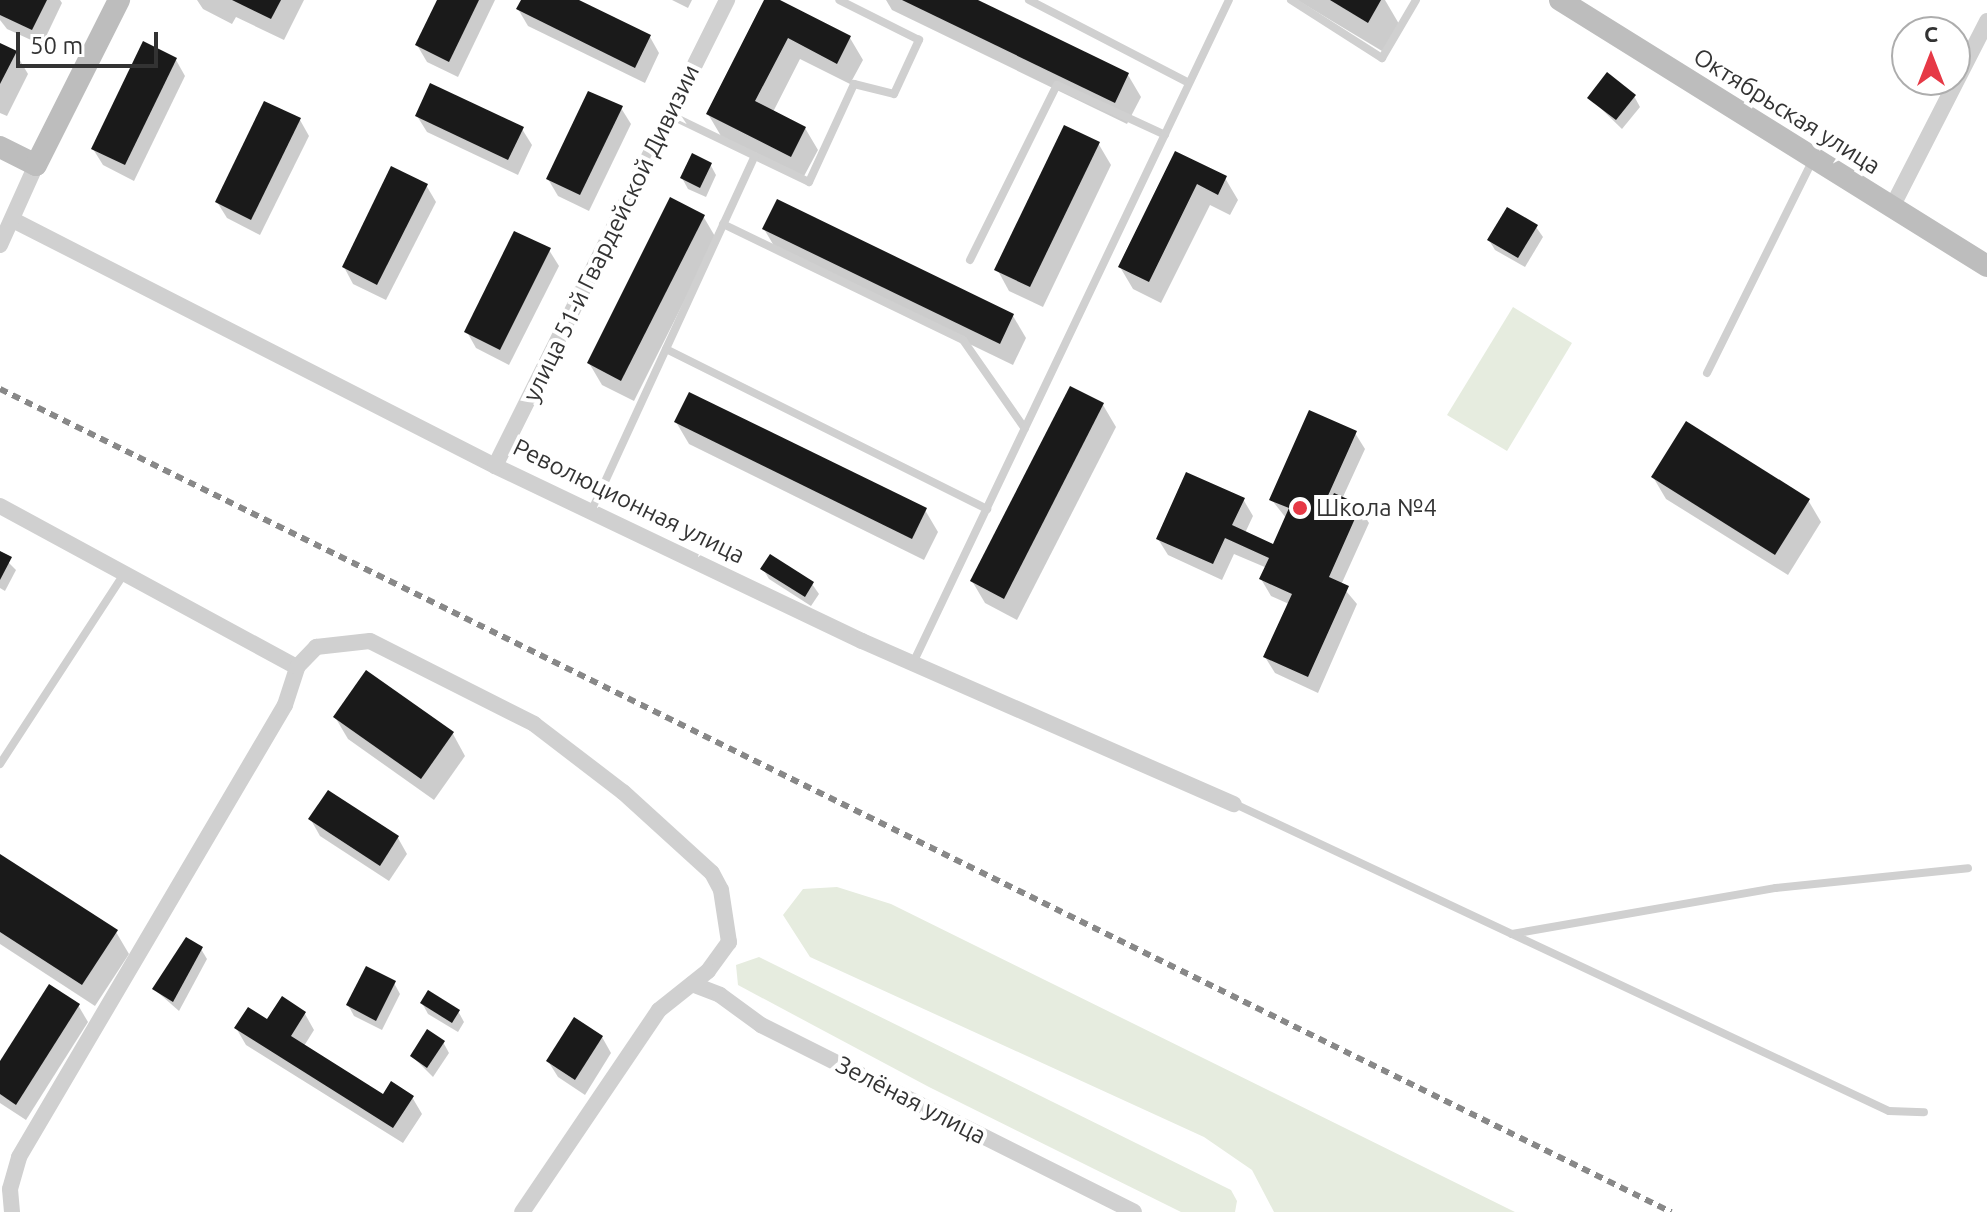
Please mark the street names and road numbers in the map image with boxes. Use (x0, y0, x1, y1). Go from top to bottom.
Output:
street label: Октябрьская улица (1688, 42, 1886, 180)
street label: улица 51-й Гвардейской Дивизии (517, 60, 705, 406)
street label: Революционная улица (508, 432, 750, 570)
street label: Зелёная улица (831, 1050, 991, 1150)

